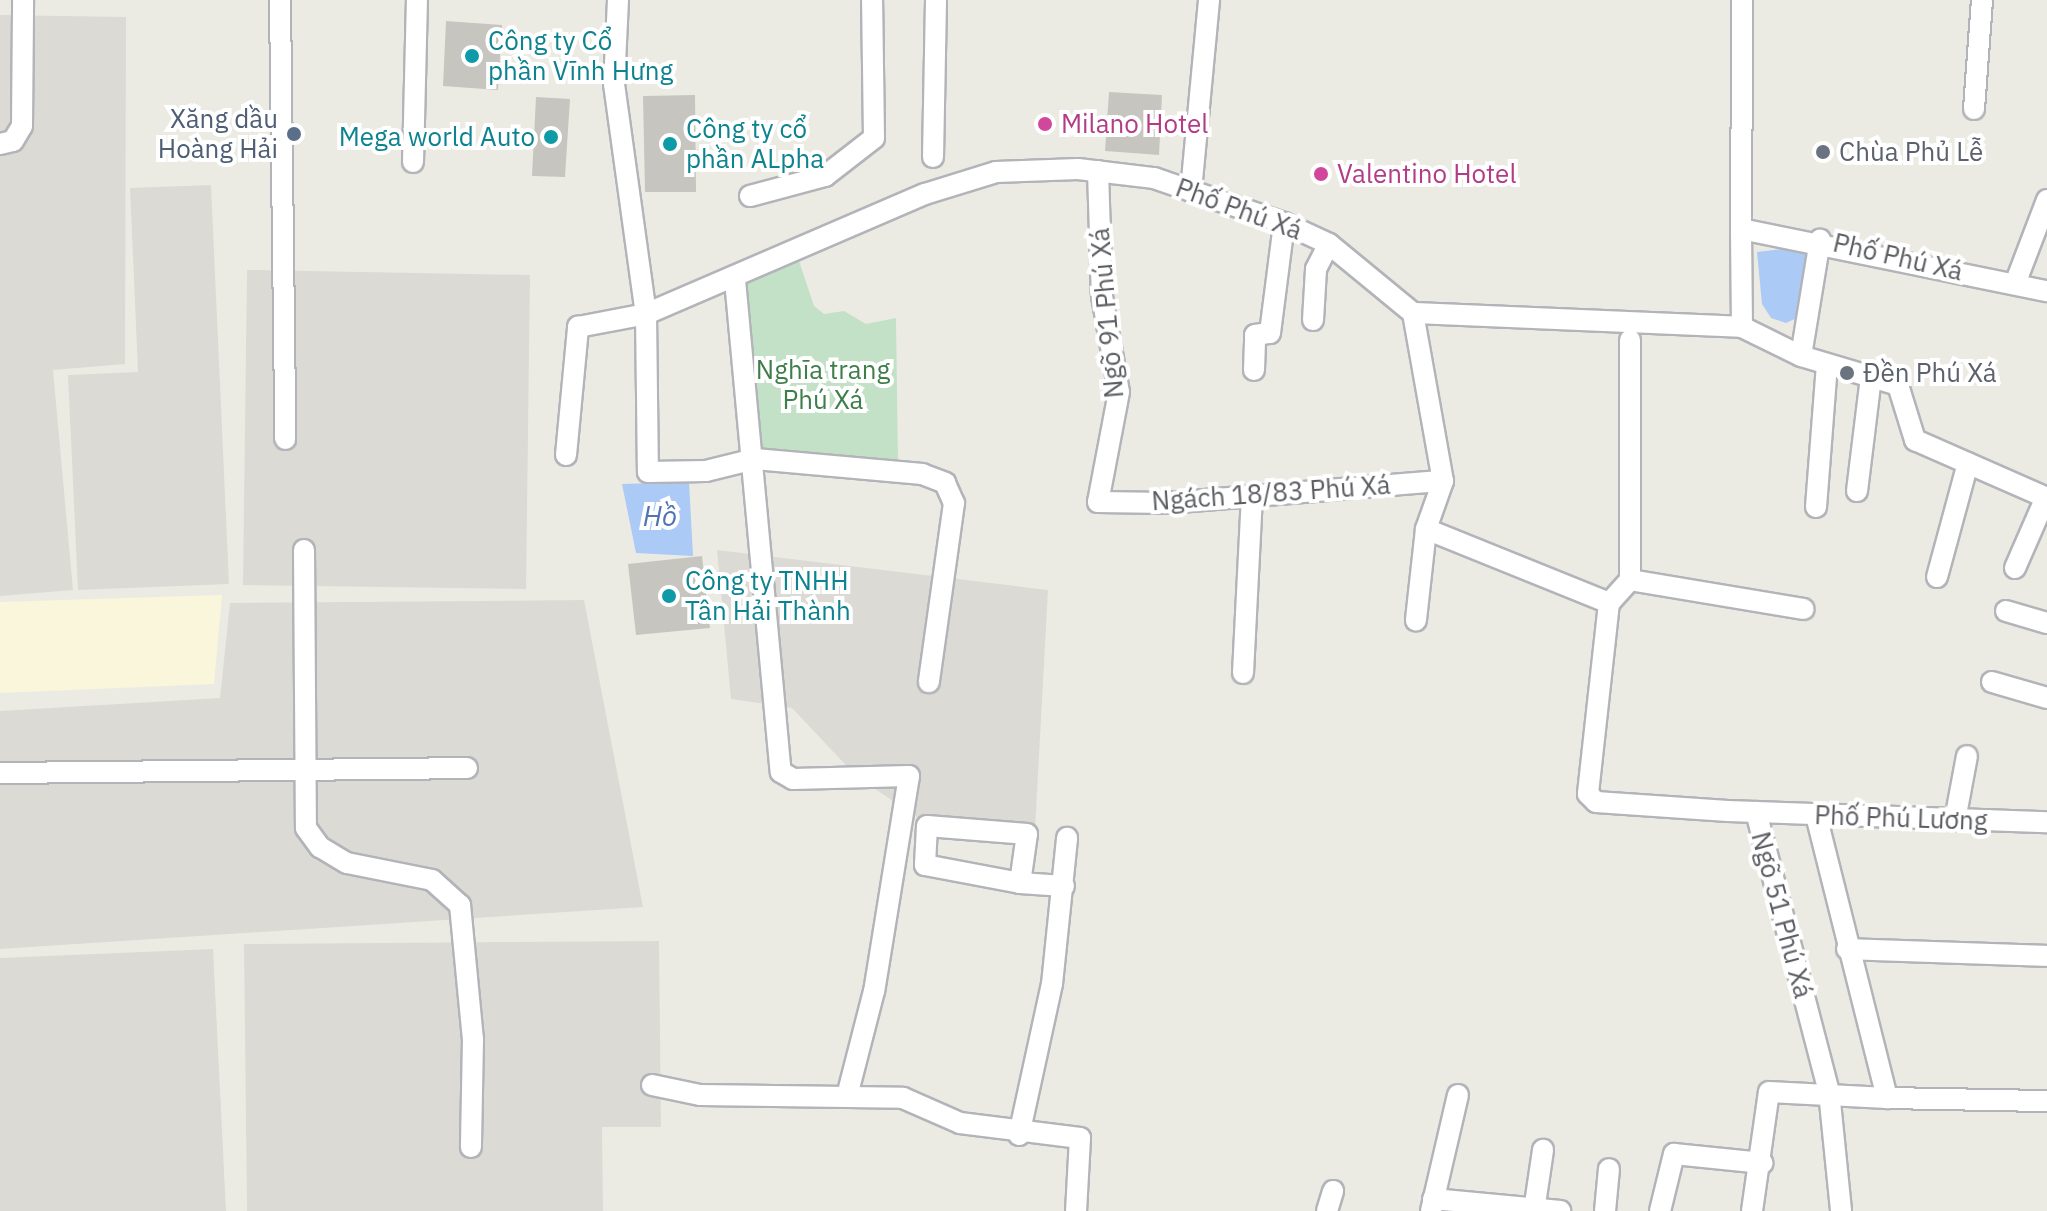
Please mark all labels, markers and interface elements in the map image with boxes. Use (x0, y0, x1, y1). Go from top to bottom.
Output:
place label: Công ty Cổ phần Vĩnh Hưng (488, 25, 673, 86)
marker: Công ty Cổ phần Vĩnh Hưng (463, 47, 481, 65)
place label: Xăng dầu Hoàng Hải (158, 103, 278, 164)
place label: Milano Hotel (1061, 108, 1208, 140)
place label: Công ty cổ phần ALpha (686, 113, 824, 174)
marker: Milano Hotel (1036, 115, 1054, 133)
place label: Mega world Auto (339, 121, 535, 153)
marker: Xăng dầu Hoàng Hải (285, 125, 303, 143)
marker: Mega world Auto (542, 128, 560, 146)
marker: Công ty cổ phần ALpha (661, 135, 679, 153)
place label: Chùa Phủ Lễ (1839, 136, 1983, 168)
marker: Chùa Phủ Lễ (1814, 143, 1832, 161)
place label: Valentino Hotel (1337, 158, 1516, 190)
marker: Valentino Hotel (1312, 165, 1330, 183)
street label: Phố Phú Xá (1172, 172, 1306, 246)
street label: Ngõ 91 Phú Xá (1084, 226, 1130, 400)
street label: Phố Phú Xá (1830, 227, 1966, 287)
park label: Nghĩa trang Phú Xá (756, 354, 890, 416)
place label: Đền Phú Xá (1863, 357, 1997, 389)
marker: Đền Phú Xá (1838, 364, 1856, 382)
street label: Ngách 18/83 Phú Xá (1151, 469, 1391, 517)
water label: Hồ (643, 499, 677, 533)
place label: Công ty TNHH Tân Hải Thành (685, 565, 851, 626)
marker: Công ty TNHH Tân Hải Thành (660, 587, 678, 605)
street label: Phố Phú Lương (1814, 799, 1988, 837)
street label: Ngõ 51 Phú Xá (1745, 828, 1819, 1002)

